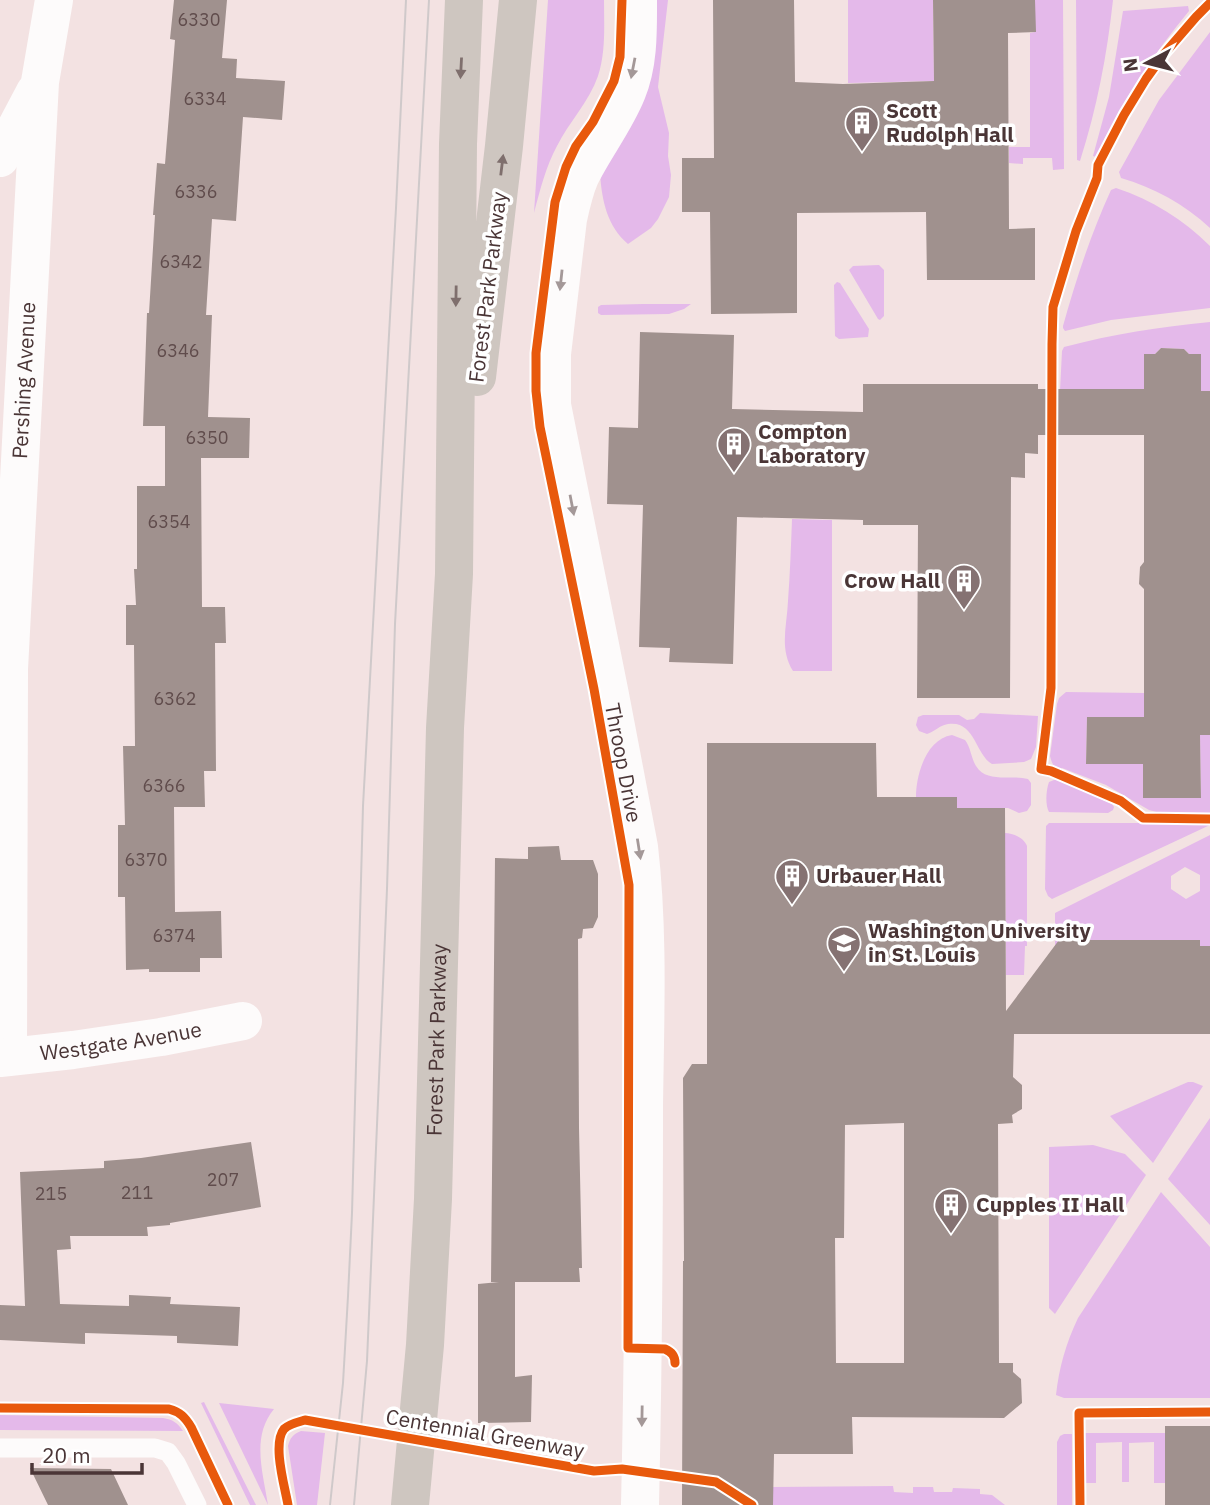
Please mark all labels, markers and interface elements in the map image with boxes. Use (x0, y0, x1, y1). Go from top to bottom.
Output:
house number: 6330 (177, 8, 221, 31)
north arrow (1112, 28, 1182, 98)
one-way arrow (456, 57, 467, 79)
one-way arrow (628, 57, 639, 79)
text: N (1117, 57, 1143, 73)
house number: 6334 (183, 87, 227, 110)
place label: Scott Rudolph Hall (886, 96, 1014, 148)
building icon: Scott Rudolph Hall (843, 104, 881, 153)
one-way arrow (497, 154, 508, 176)
house number: 6336 (174, 180, 218, 203)
street label: Forest Park Parkway (461, 189, 513, 384)
house number: 6342 (159, 250, 203, 273)
one-way arrow (555, 269, 566, 291)
one-way arrow (450, 285, 462, 307)
street label: Pershing Avenue (5, 301, 41, 460)
house number: 6346 (156, 339, 200, 362)
place label: Compton Laboratory (758, 417, 866, 469)
building icon: Compton Laboratory (715, 425, 753, 474)
house number: 6350 (185, 426, 229, 449)
one-way arrow (566, 494, 577, 516)
house number: 6354 (147, 510, 191, 533)
building icon: Crow Hall (945, 562, 983, 611)
place label: Crow Hall (844, 566, 940, 594)
house number: 6362 (153, 687, 197, 710)
street label: Throop Drive (599, 701, 649, 825)
house number: 6366 (142, 774, 186, 797)
one-way arrow (633, 838, 644, 860)
house number: 6370 (124, 848, 168, 871)
building icon: Urbauer Hall (773, 857, 811, 906)
place label: Urbauer Hall (816, 861, 941, 889)
place label: Washington University in St. Louis (868, 916, 1091, 968)
house number: 6374 (152, 924, 196, 947)
school or university icon: Washington University in St. Louis (825, 924, 863, 973)
street label: Forest Park Parkway (420, 943, 453, 1136)
street label: Westgate Avenue (38, 1014, 204, 1067)
house number: 207 (207, 1168, 239, 1191)
house number: 211 (121, 1181, 153, 1204)
house number: 215 (35, 1182, 67, 1205)
building icon: Cupples II Hall (932, 1186, 970, 1235)
place label: Cupples II Hall (976, 1190, 1124, 1218)
street label: Centennial Greenway (384, 1402, 587, 1464)
one-way arrow (636, 1406, 648, 1428)
scale bar (32, 1432, 142, 1476)
text: 20 m (42, 1441, 91, 1469)

